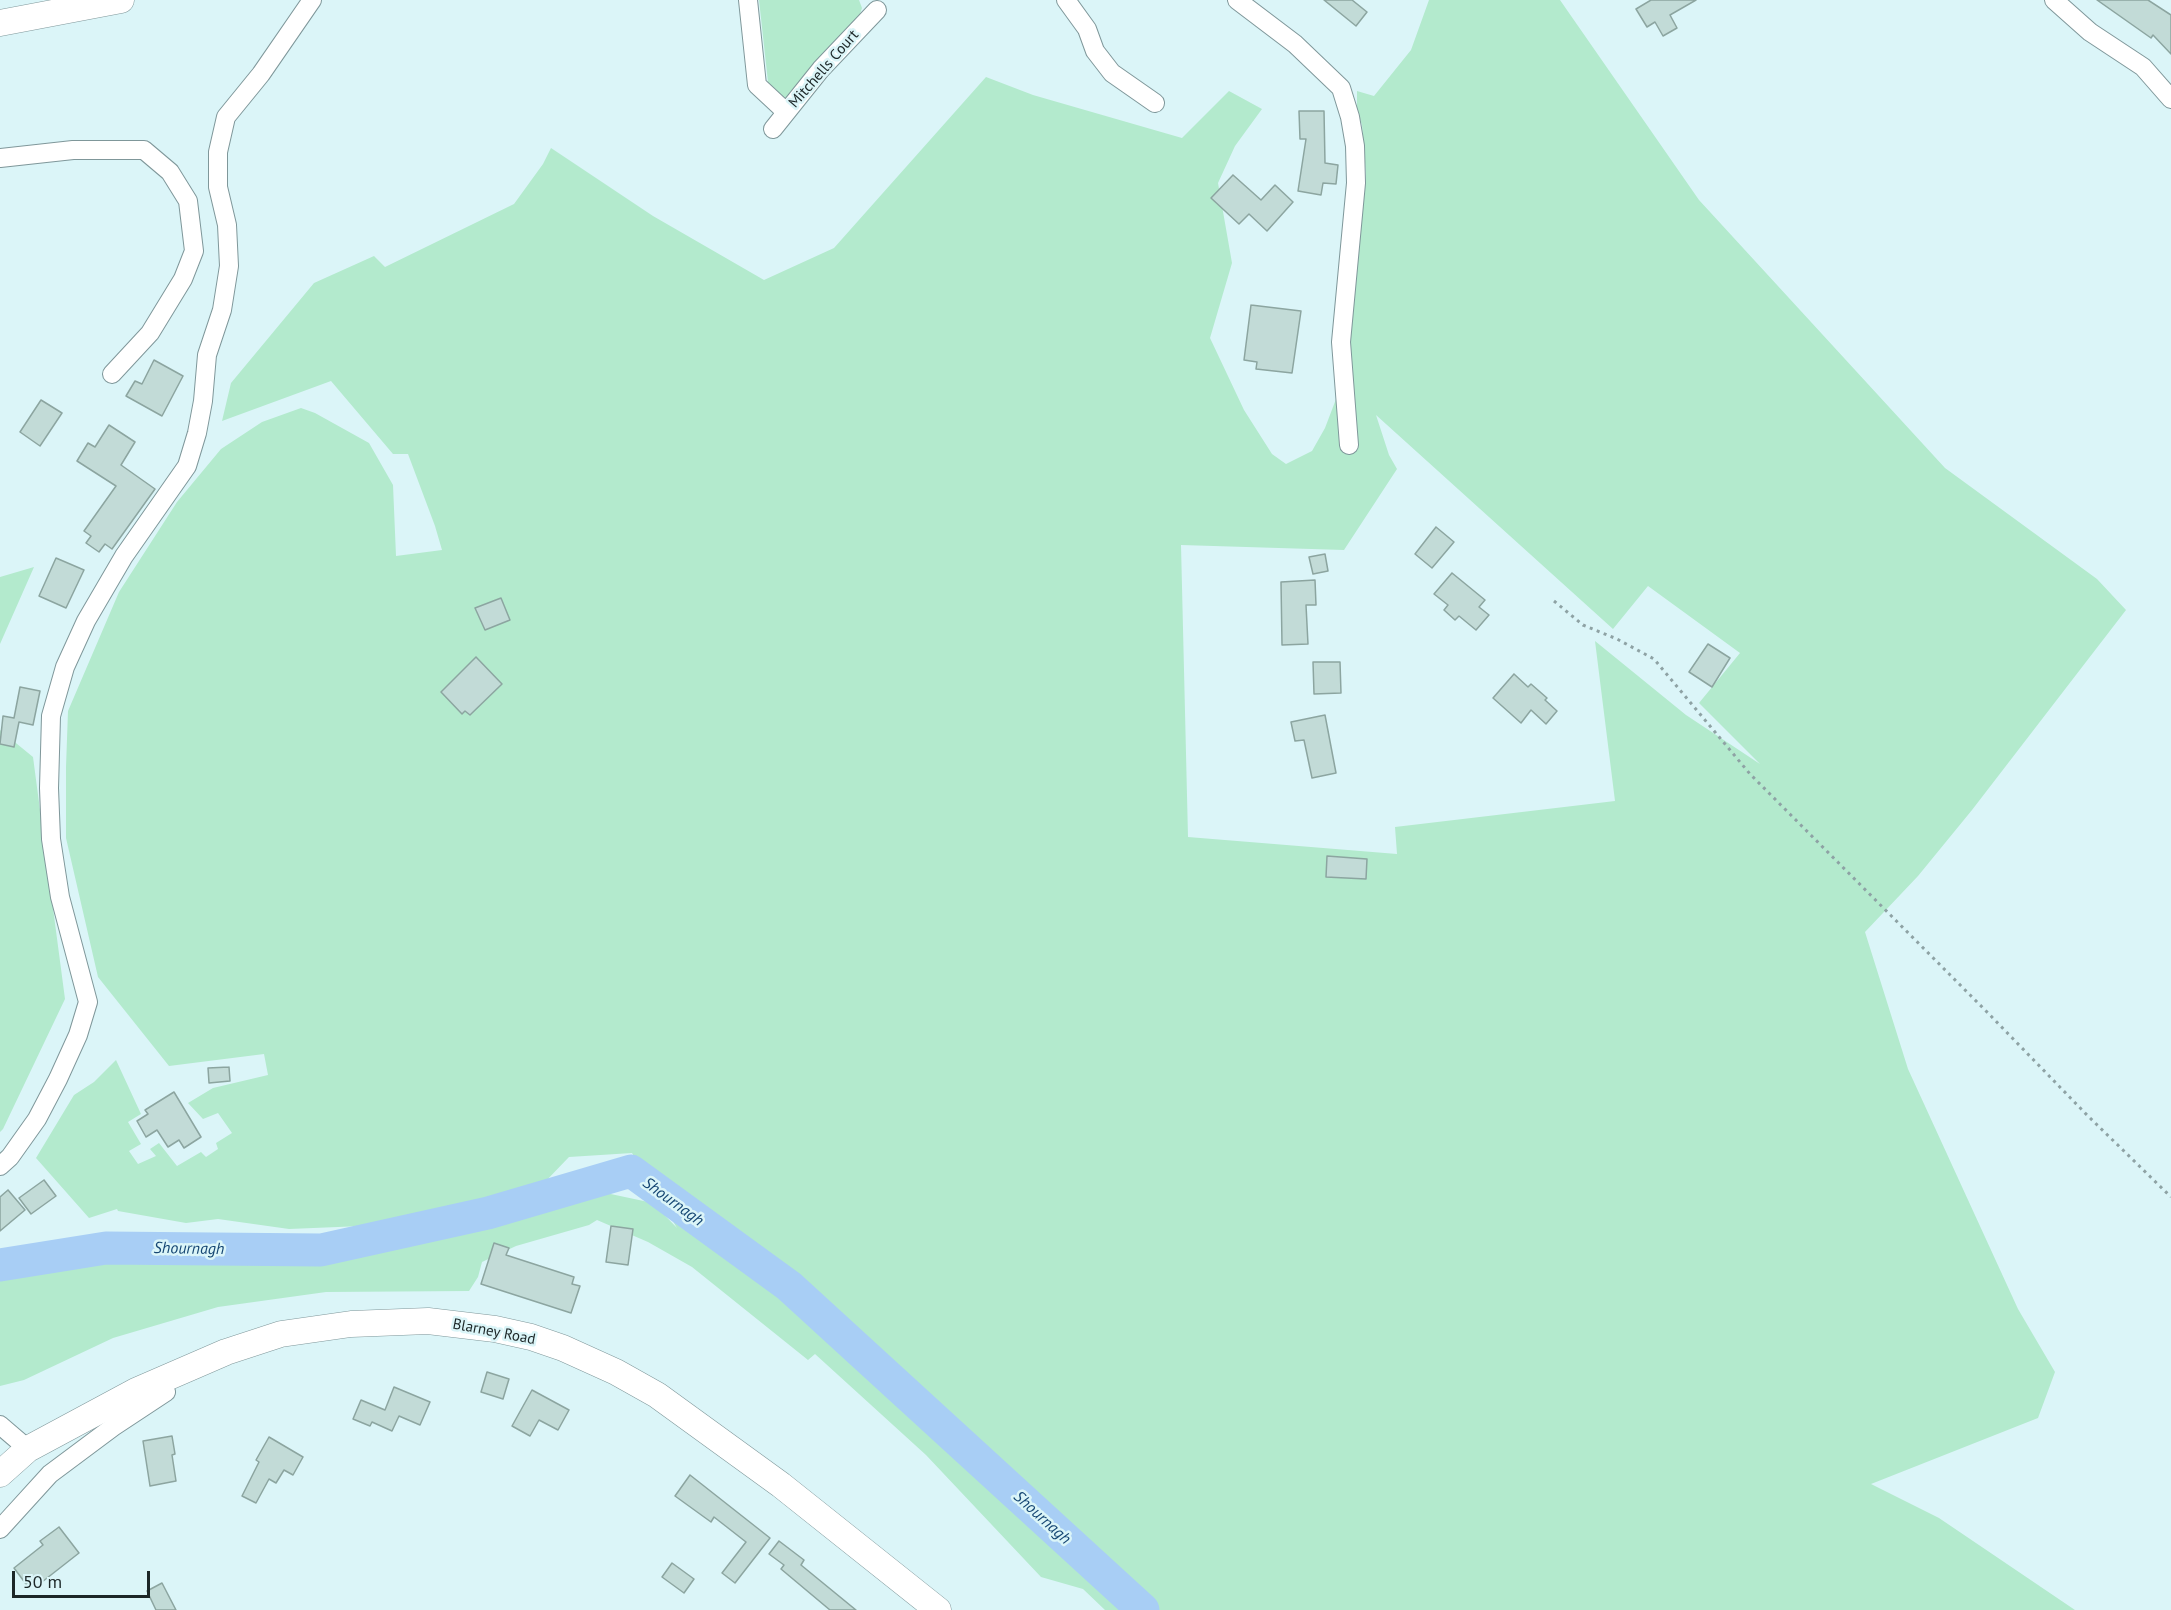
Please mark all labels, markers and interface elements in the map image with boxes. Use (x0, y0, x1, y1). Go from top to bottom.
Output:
street label: Mitchells Court (785, 26, 863, 112)
water label: Shournagh (639, 1173, 707, 1231)
water label: Shournagh (154, 1239, 224, 1259)
street label: Blarney Road (451, 1315, 537, 1349)
water label: Shournagh (1009, 1487, 1075, 1549)
scale bar (15, 1559, 153, 1597)
text: 50 m (23, 1570, 62, 1593)

